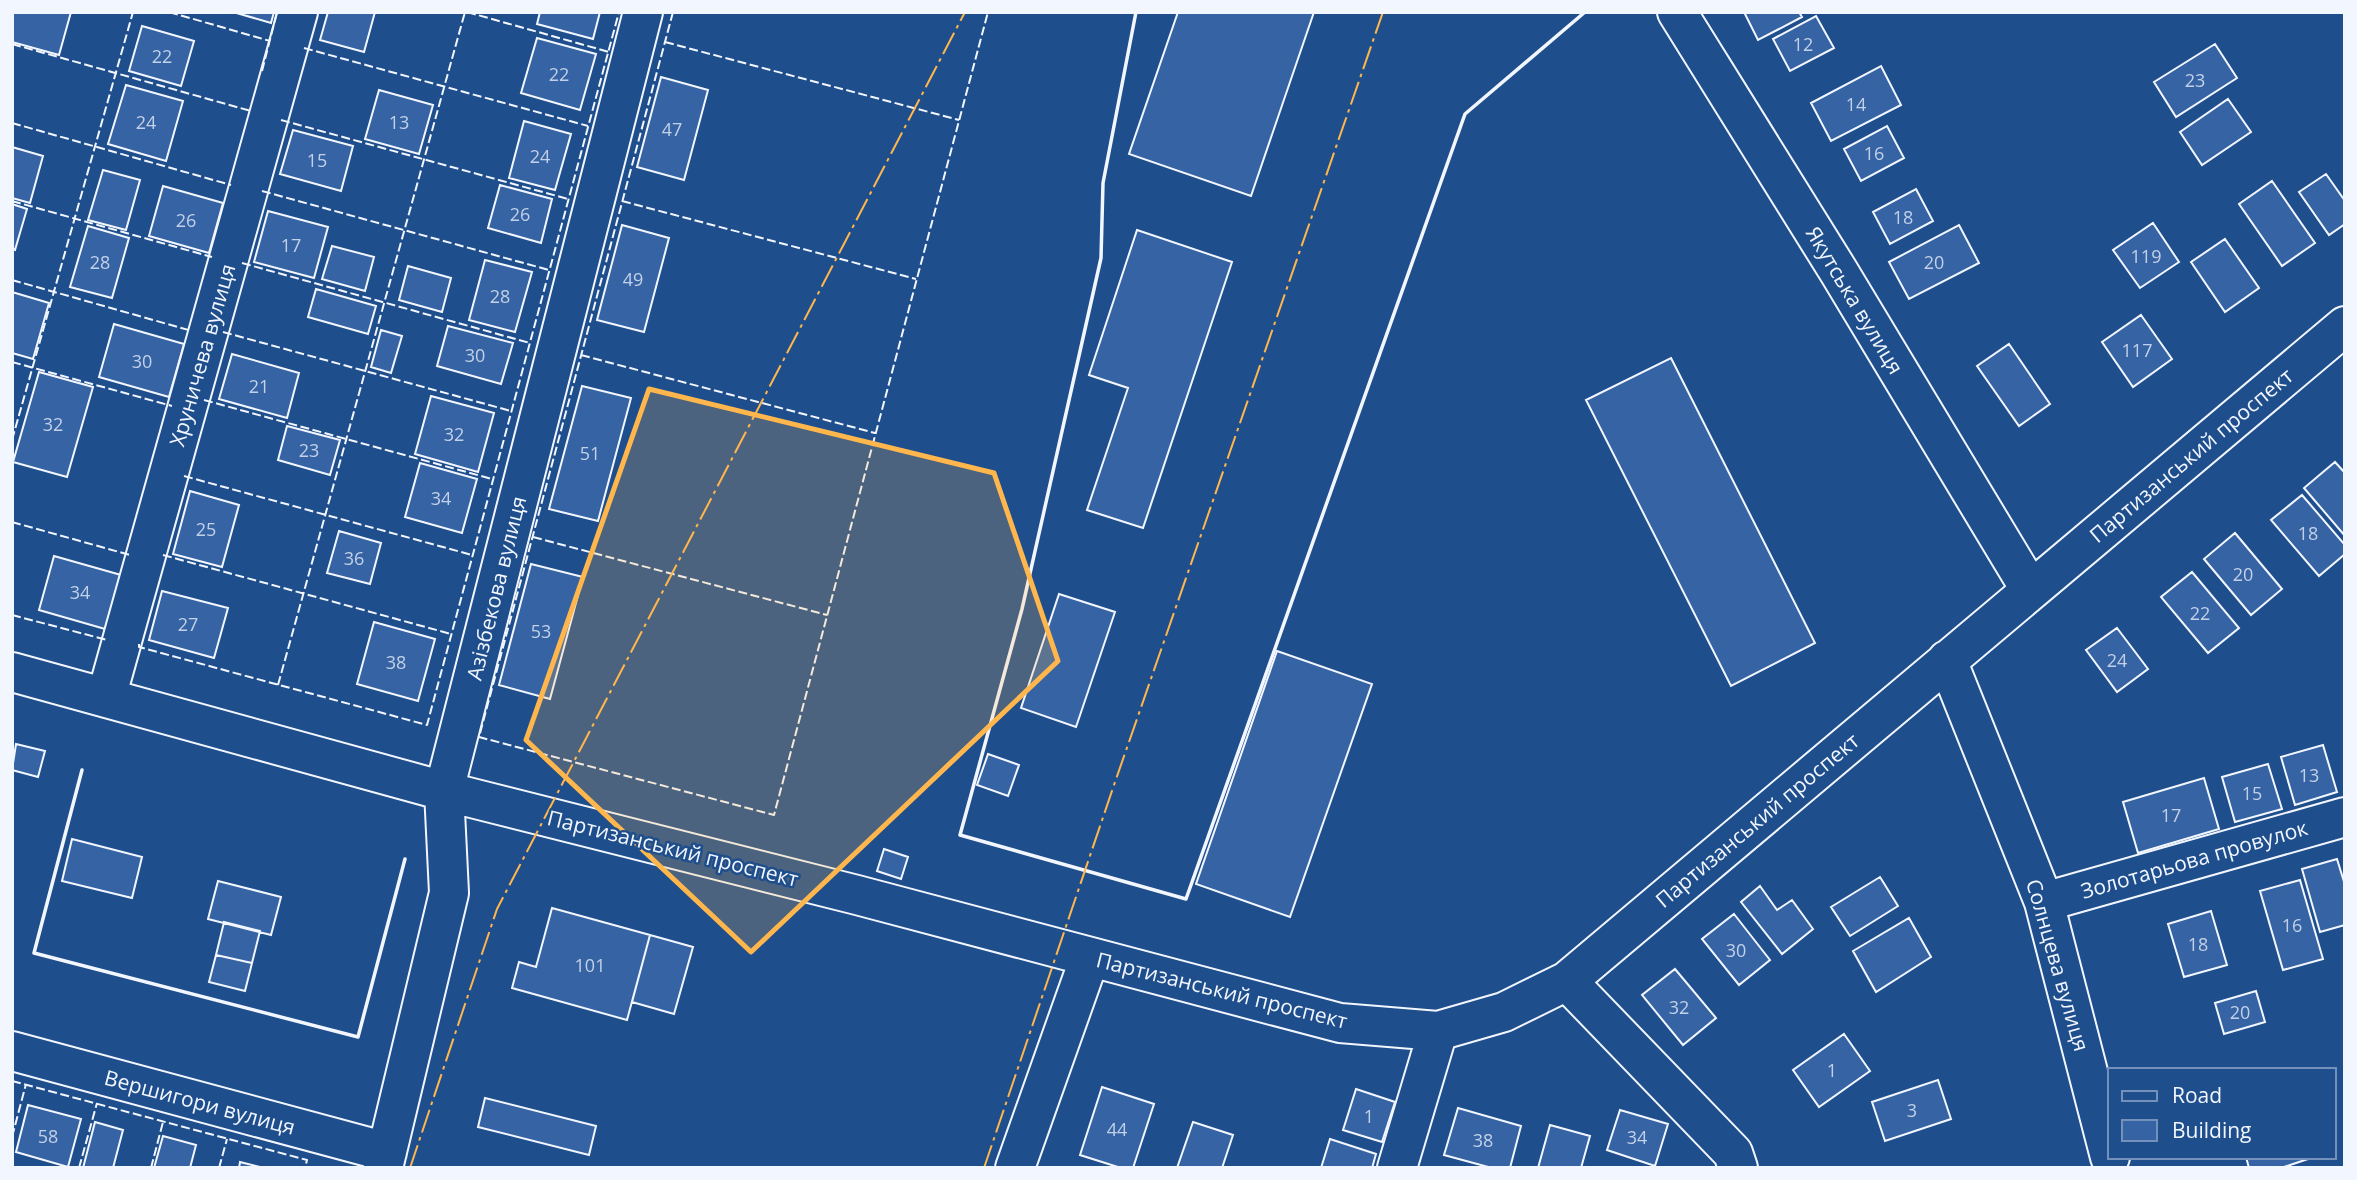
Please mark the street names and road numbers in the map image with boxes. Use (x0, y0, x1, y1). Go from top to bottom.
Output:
street label: Якутська вулиця (1800, 221, 1910, 379)
street label: Хруничева вулиця (163, 260, 241, 450)
street label: Партизанський проспект (2083, 361, 2299, 549)
street label: Азізбекова вулиця (460, 493, 532, 683)
street label: Партизанський проспект (1649, 726, 1865, 914)
street label: Партизанський проспект (545, 803, 802, 893)
street label: Золотарьова провулок (2077, 813, 2311, 905)
street label: Солнцева вулиця (2020, 876, 2096, 1054)
street label: Партизанський проспект (1094, 945, 1351, 1035)
street label: Вершигори вулиця (102, 1063, 298, 1141)

